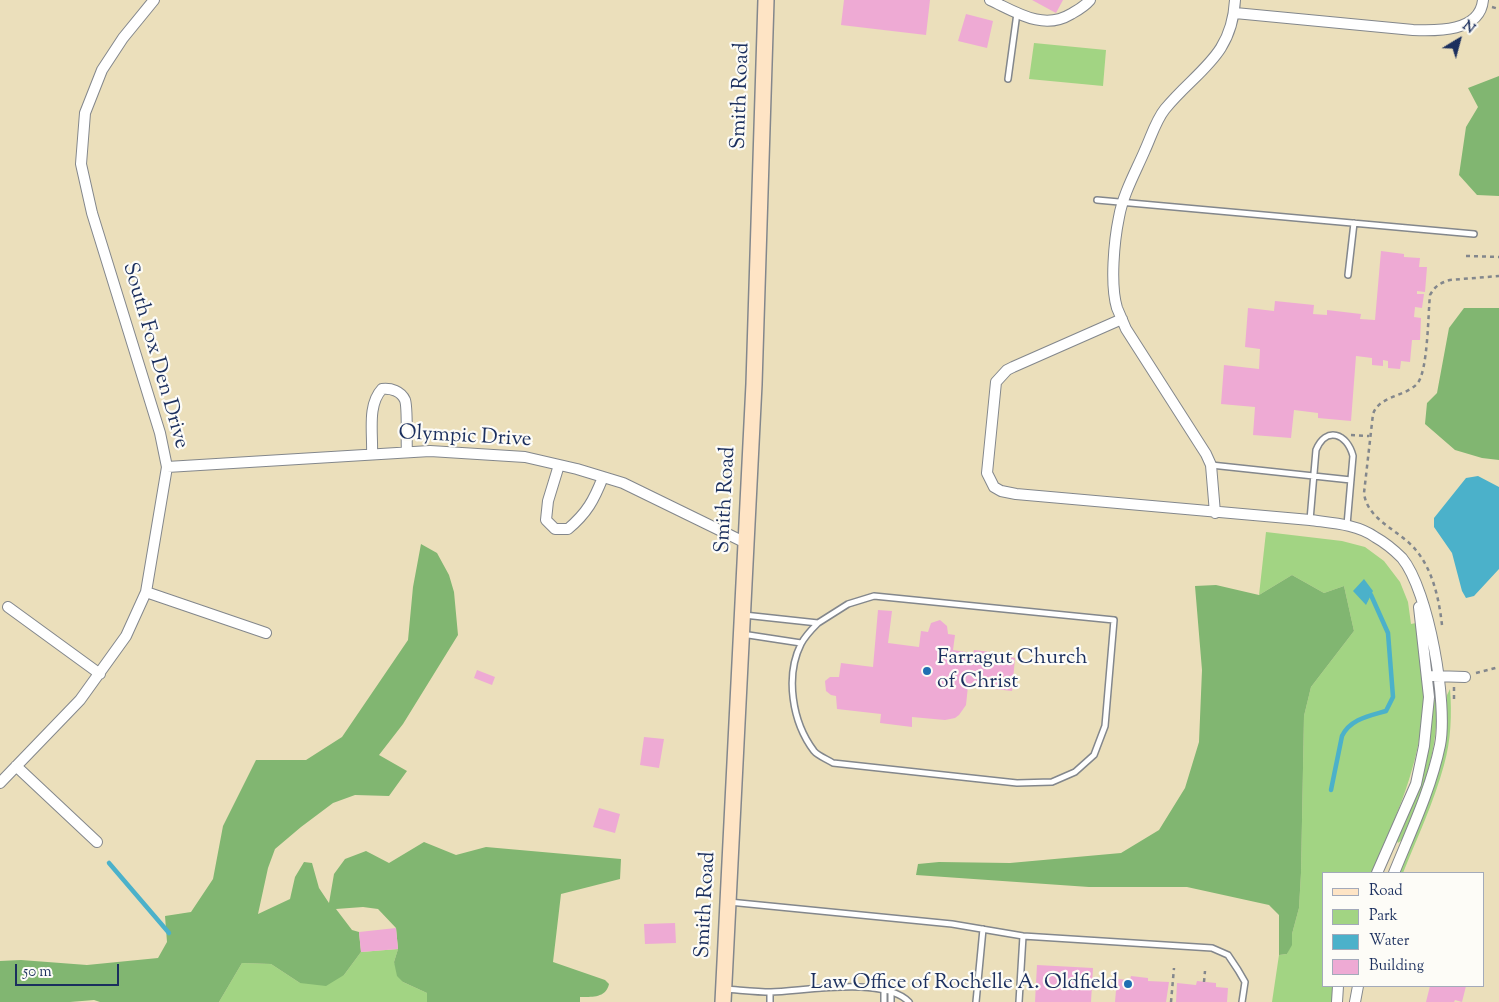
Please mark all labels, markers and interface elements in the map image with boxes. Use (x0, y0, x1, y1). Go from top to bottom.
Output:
north arrow (1434, 15, 1484, 65)
text: N (1458, 17, 1479, 39)
street label: Smith Road (728, 42, 756, 150)
street label: South Fox Den Drive (115, 260, 193, 452)
street label: Olympic Drive (398, 422, 532, 454)
street label: Smith Road (712, 446, 742, 554)
place label: Farragut Church of Christ (937, 646, 1088, 696)
marker: Farragut Church of Christ (921, 665, 933, 677)
street label: Smith Road (692, 851, 722, 959)
legend (1322, 872, 1484, 987)
text: Road (1369, 881, 1403, 902)
text: Park (1369, 906, 1398, 927)
text: Water (1369, 931, 1409, 952)
scale bar (18, 954, 121, 986)
text: Building (1369, 956, 1424, 977)
text: 50 m (23, 962, 52, 983)
place label: Law Office of Rochelle A. Oldfield (810, 971, 1118, 997)
marker: Law Office of Rochelle A. Oldfield (1122, 978, 1134, 990)

